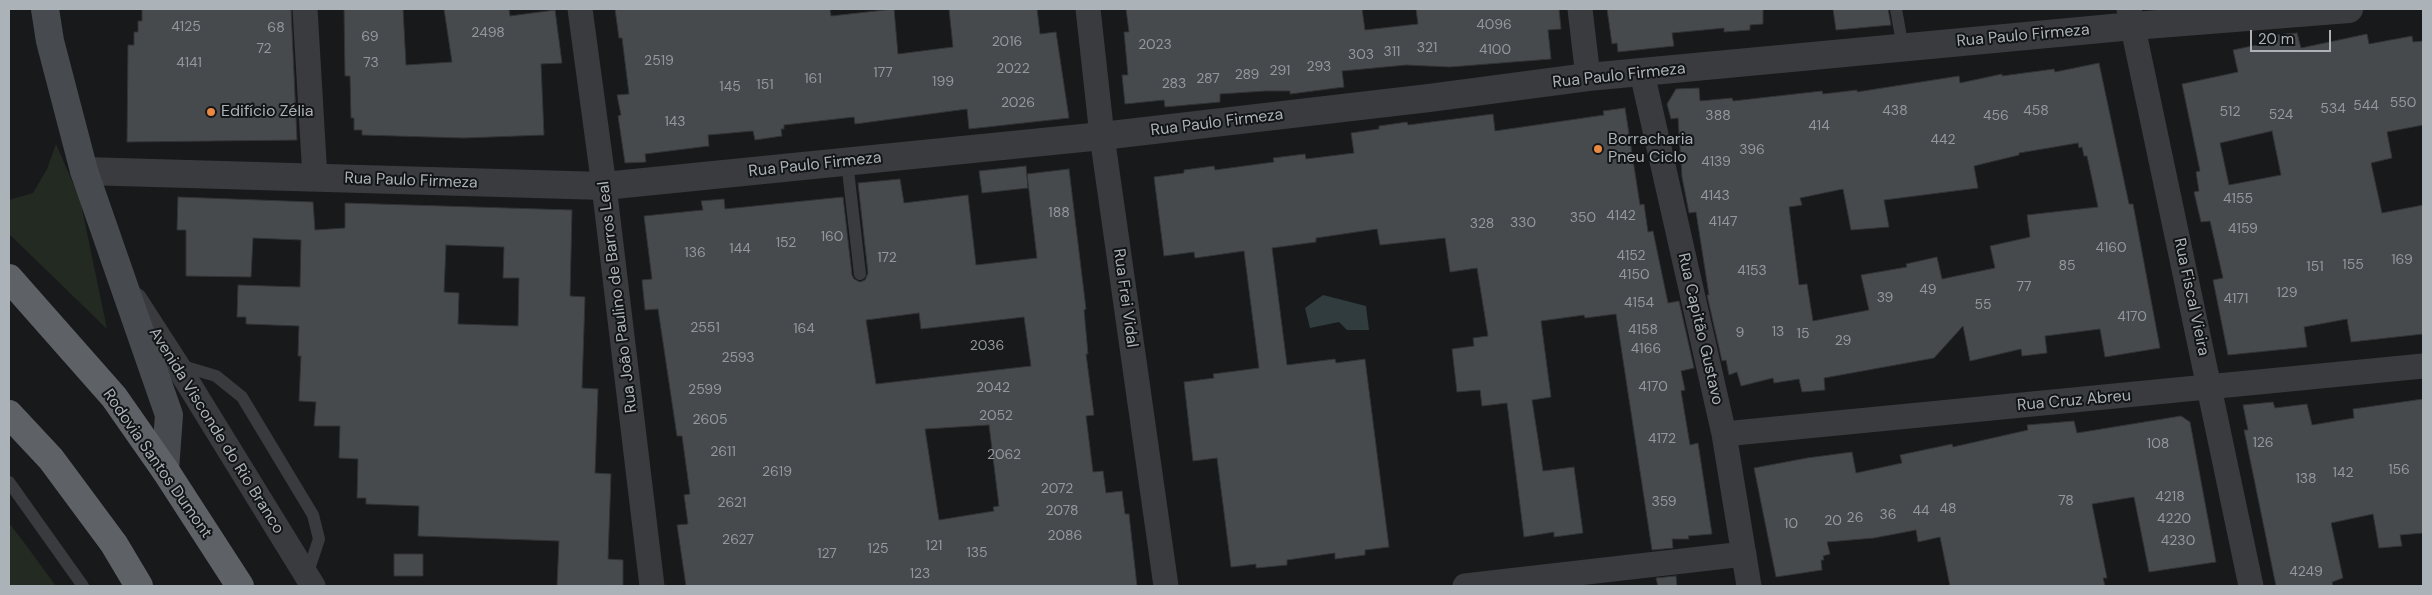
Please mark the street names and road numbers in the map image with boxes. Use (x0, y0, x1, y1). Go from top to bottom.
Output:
street label: Rua Paulo Firmeza (1956, 21, 2090, 51)
street label: Rua Paulo Firmeza (1552, 59, 1686, 93)
street label: Rua Paulo Firmeza (1150, 105, 1284, 141)
street label: Rua Paulo Firmeza (748, 148, 882, 182)
street label: Rua Paulo Firmeza (344, 169, 478, 193)
street label: Rua João Paulino de Barros Leal (594, 180, 642, 414)
street label: Rua Fiscal Vieira (2169, 236, 2213, 358)
street label: Rua Frei Vidal (1109, 247, 1141, 349)
street label: Rua Capitão Gustavo (1673, 251, 1727, 407)
street label: Avenida Visconde do Rio Branco (144, 324, 288, 538)
street label: Rodovia Santos Dumont (98, 386, 216, 542)
street label: Rua Cruz Abreu (2016, 386, 2132, 416)

